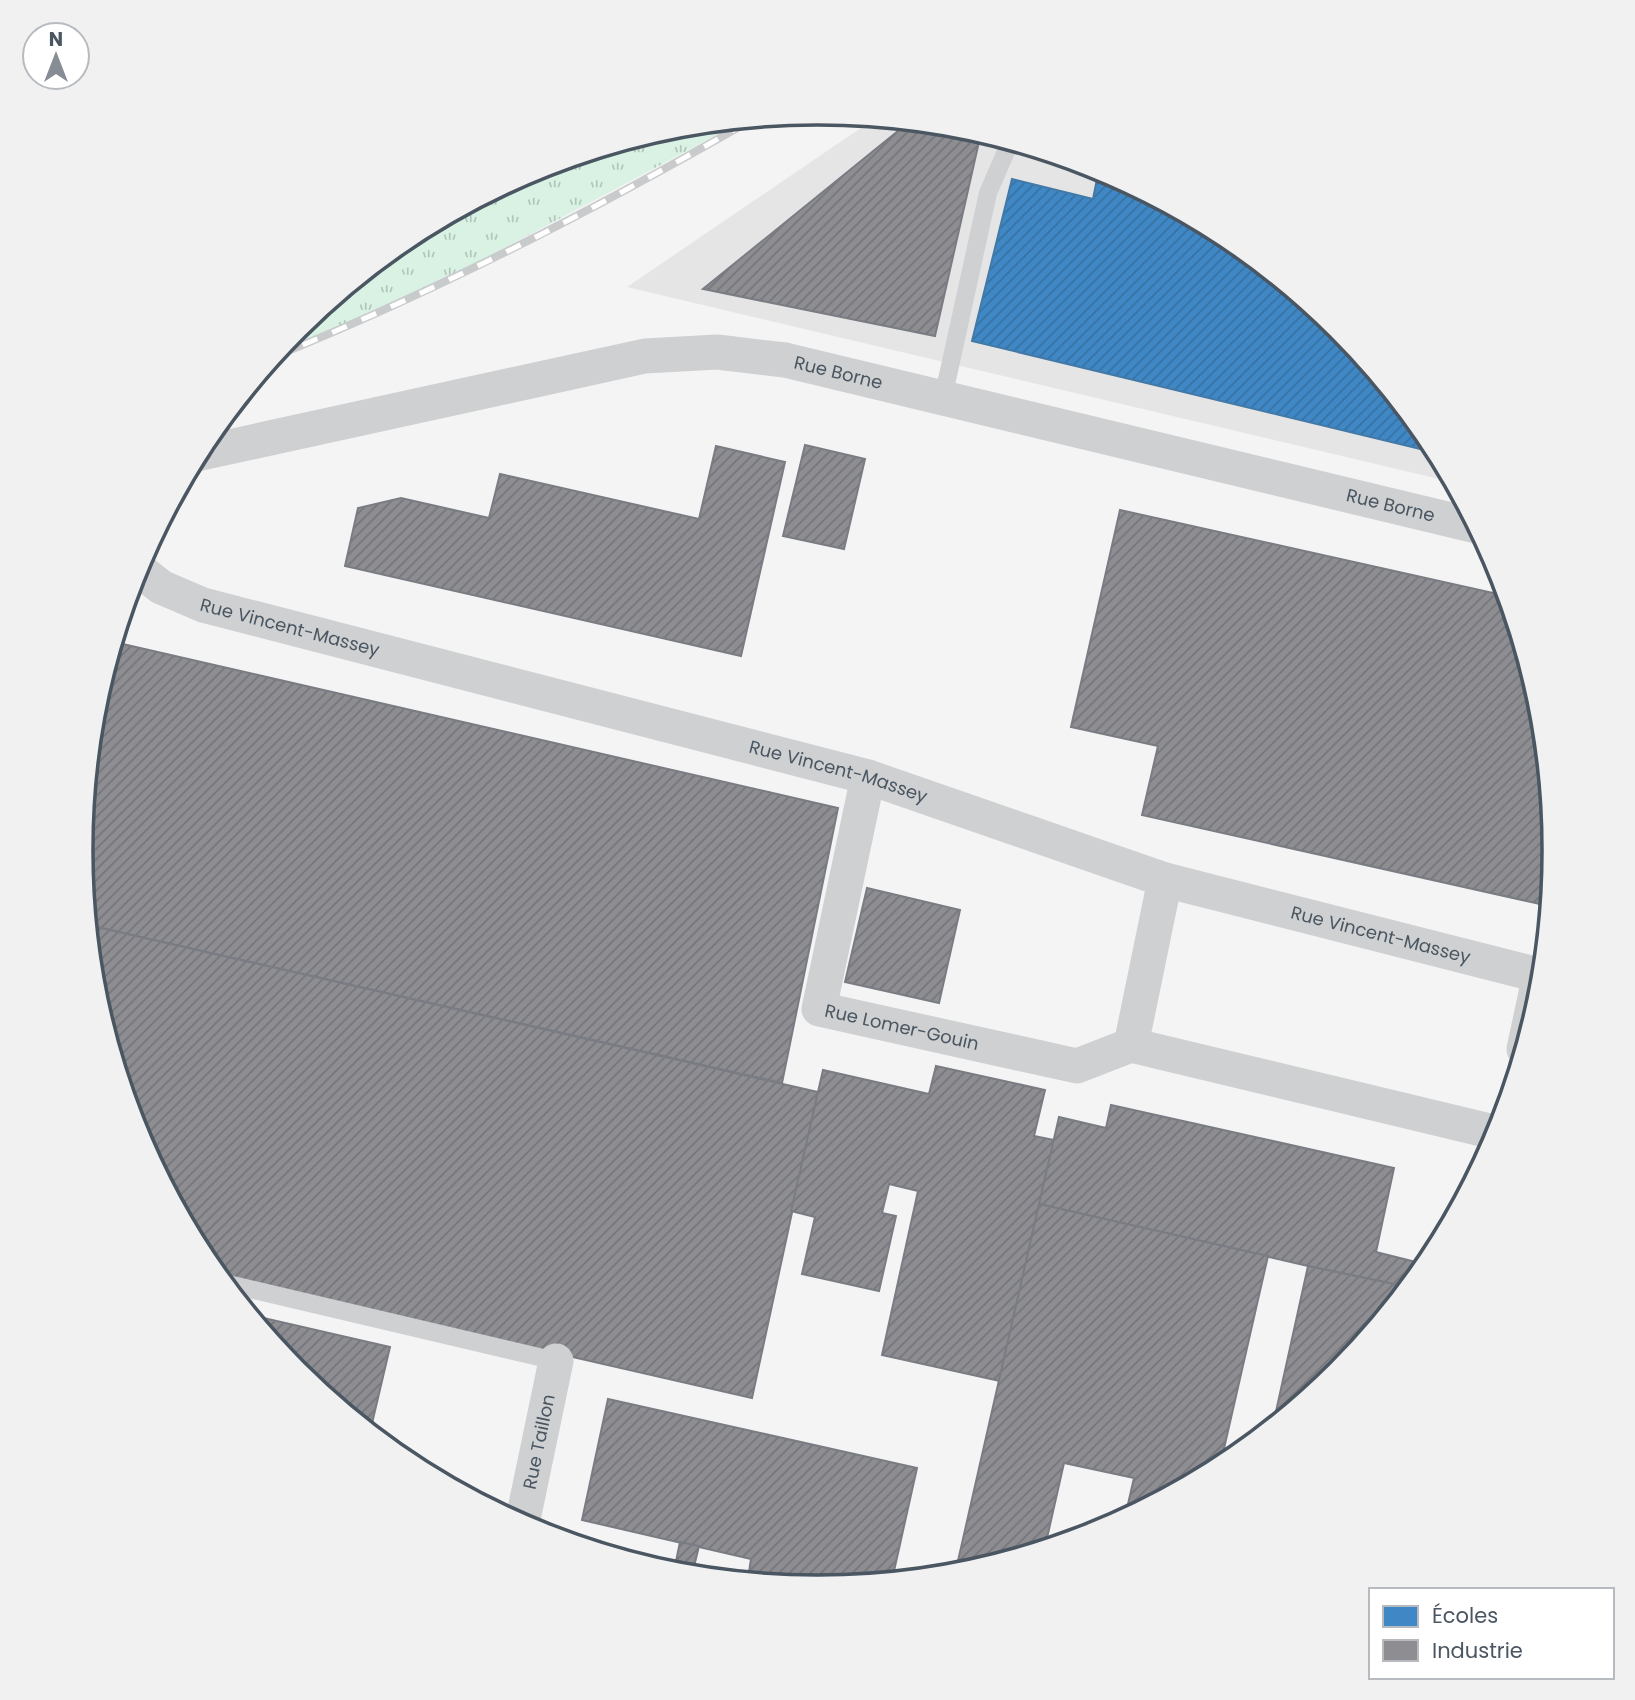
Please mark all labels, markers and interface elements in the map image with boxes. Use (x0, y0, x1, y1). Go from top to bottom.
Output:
north arrow (21, 21, 91, 91)
text: N (49, 26, 63, 53)
street label: Rue Borne (792, 350, 885, 395)
street label: Rue Borne (1344, 482, 1438, 528)
street label: Rue Vincent-Massey (198, 592, 382, 662)
street label: Rue Vincent-Massey (746, 734, 931, 809)
street label: Rue Vincent-Massey (1288, 900, 1473, 969)
street label: Rue Lomer-Gouin (823, 998, 981, 1056)
street label: Rue Taillon (517, 1392, 561, 1492)
legend (1369, 1588, 1614, 1679)
text: Écoles (1432, 1601, 1498, 1630)
text: Industrie (1432, 1636, 1523, 1665)

